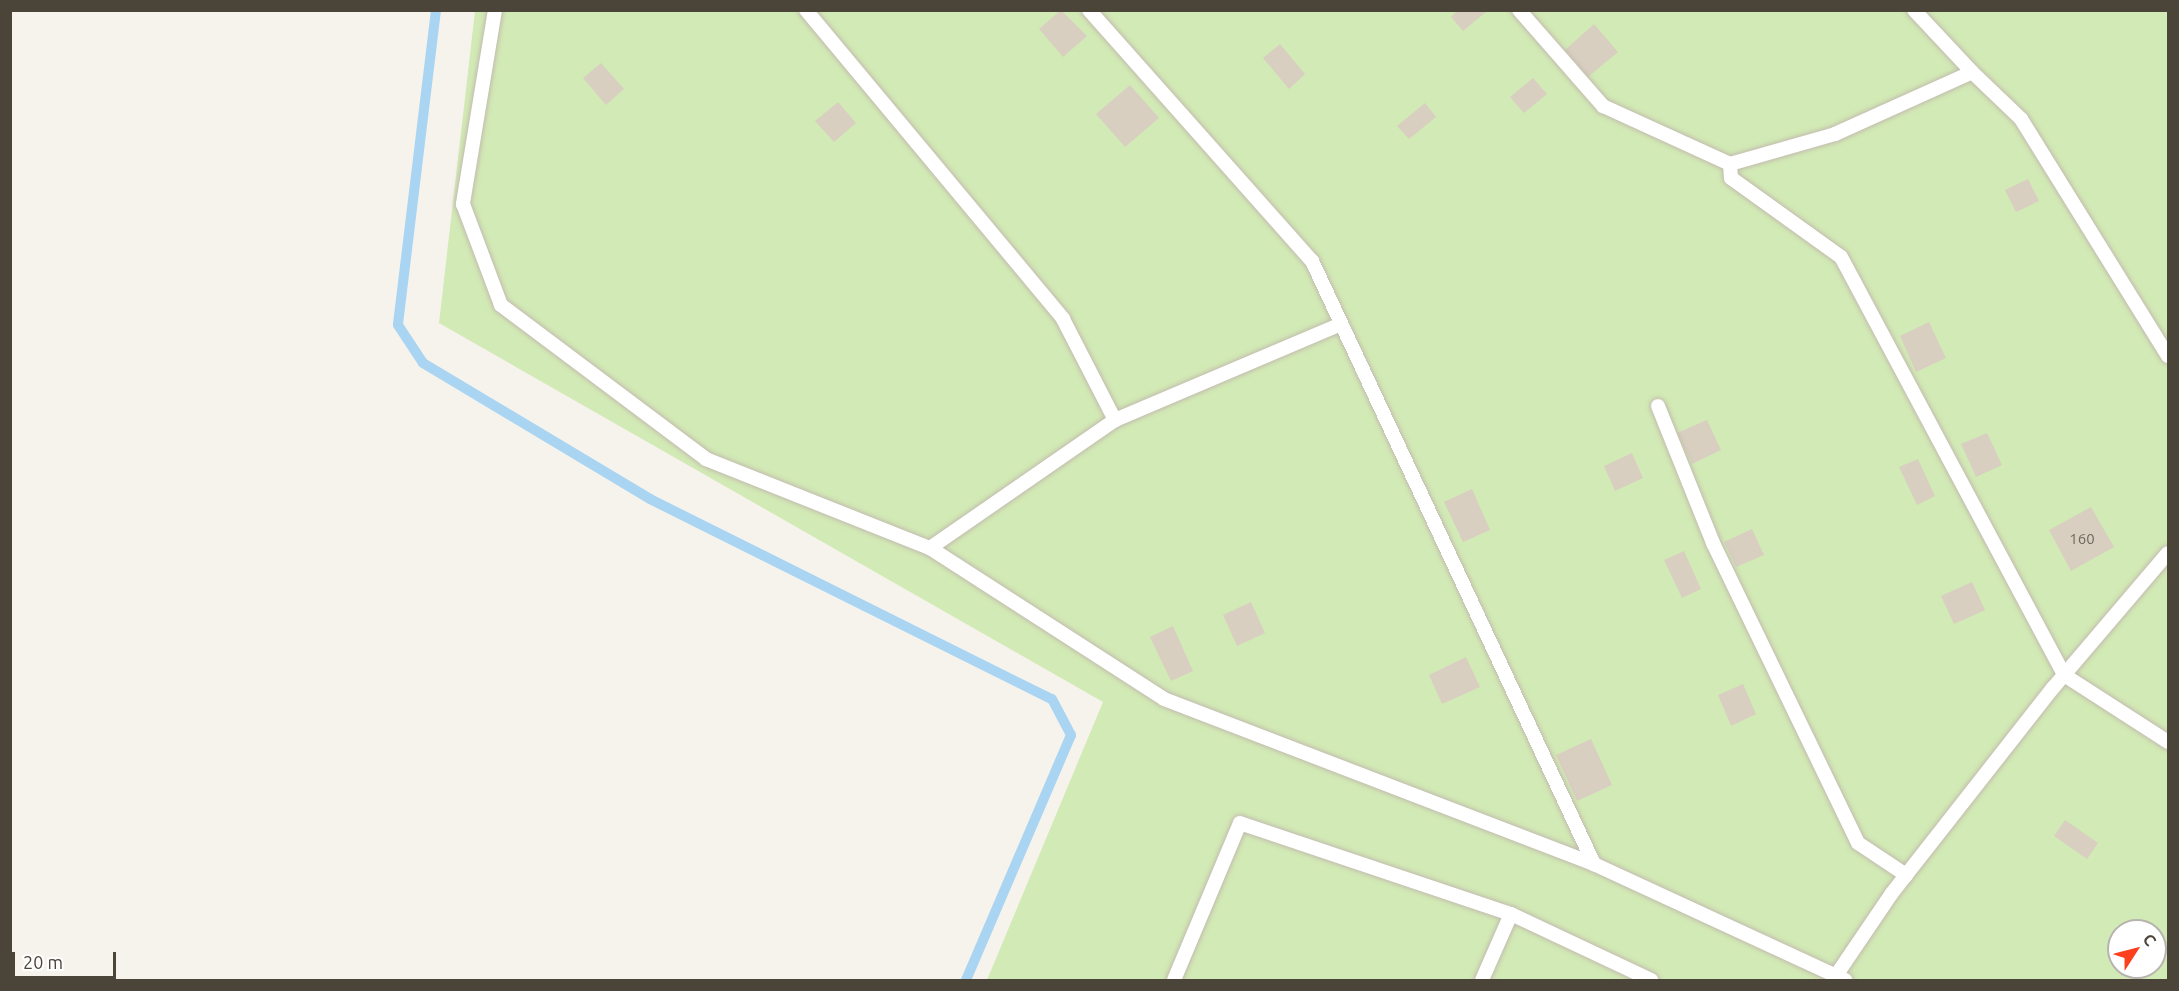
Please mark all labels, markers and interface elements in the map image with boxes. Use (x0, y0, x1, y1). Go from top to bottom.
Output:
house number: 160 (2069, 530, 2095, 548)
north arrow (2107, 919, 2167, 979)
text: С (2140, 930, 2160, 949)
scale bar (15, 940, 118, 978)
text: 20 m (23, 952, 63, 972)

